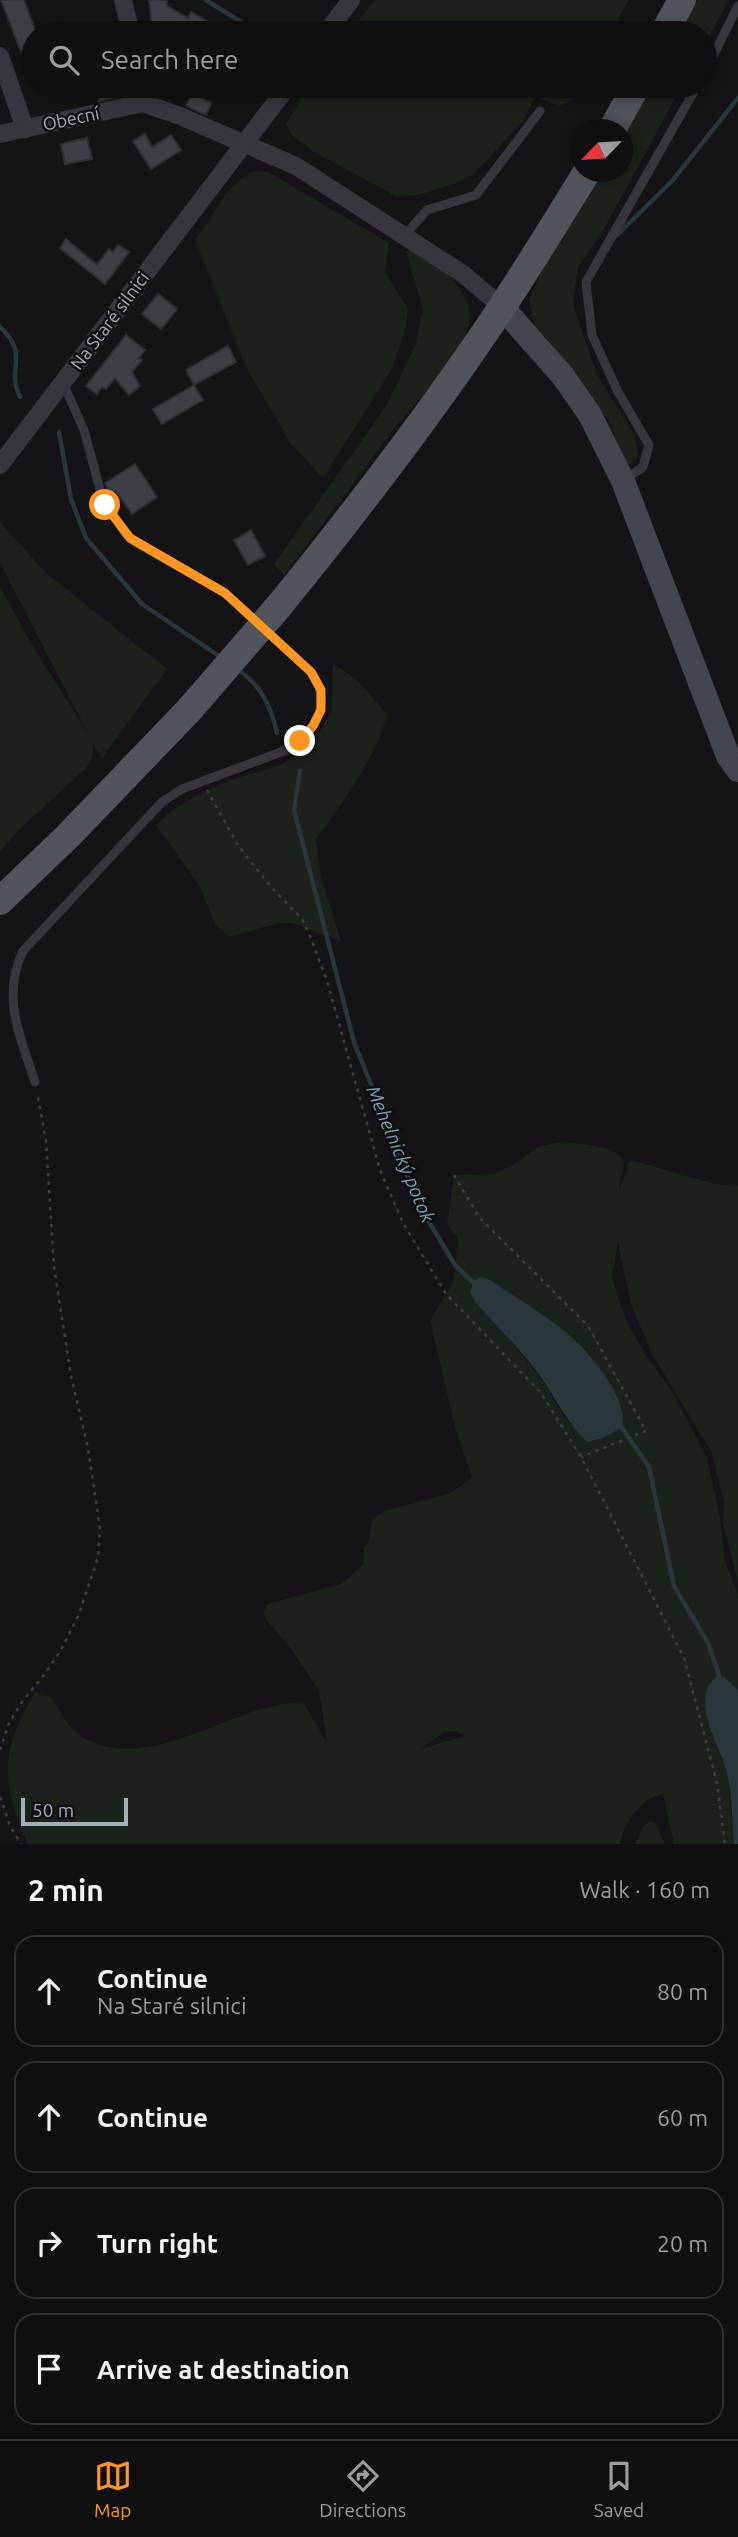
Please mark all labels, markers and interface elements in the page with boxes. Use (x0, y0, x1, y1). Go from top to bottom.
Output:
search box (21, 21, 717, 98)
icon: search (45, 41, 83, 79)
text: Search here (101, 45, 238, 74)
street label: Obecní (41, 102, 102, 134)
north arrow (570, 119, 633, 182)
street label: Na Staré silnici (66, 268, 152, 373)
route start (89, 489, 120, 520)
route end (284, 725, 315, 756)
water label: Mehelnický potok (362, 1082, 440, 1226)
scale bar (21, 1795, 128, 1827)
text: 50 m (32, 1799, 74, 1821)
text: 2 min (28, 1873, 104, 1907)
text: Walk · 160 m (579, 1877, 710, 1902)
text: Continue (97, 1964, 208, 1993)
icon: ahead (30, 1972, 68, 2010)
text: 80 m (657, 1979, 708, 2004)
text: Na Staré silnici (97, 1993, 247, 2018)
icon: ahead (30, 2098, 68, 2136)
text: Continue (97, 2103, 208, 2132)
text: 60 m (657, 2105, 708, 2130)
icon: right (30, 2224, 68, 2262)
text: Turn right (97, 2229, 218, 2258)
text: 20 m (657, 2231, 708, 2256)
icon: arrive (30, 2350, 68, 2388)
text: Arrive at destination (97, 2355, 350, 2384)
tab: Map (94, 2457, 132, 2521)
tab: Directions (319, 2457, 406, 2521)
tab: Saved (594, 2457, 644, 2521)

